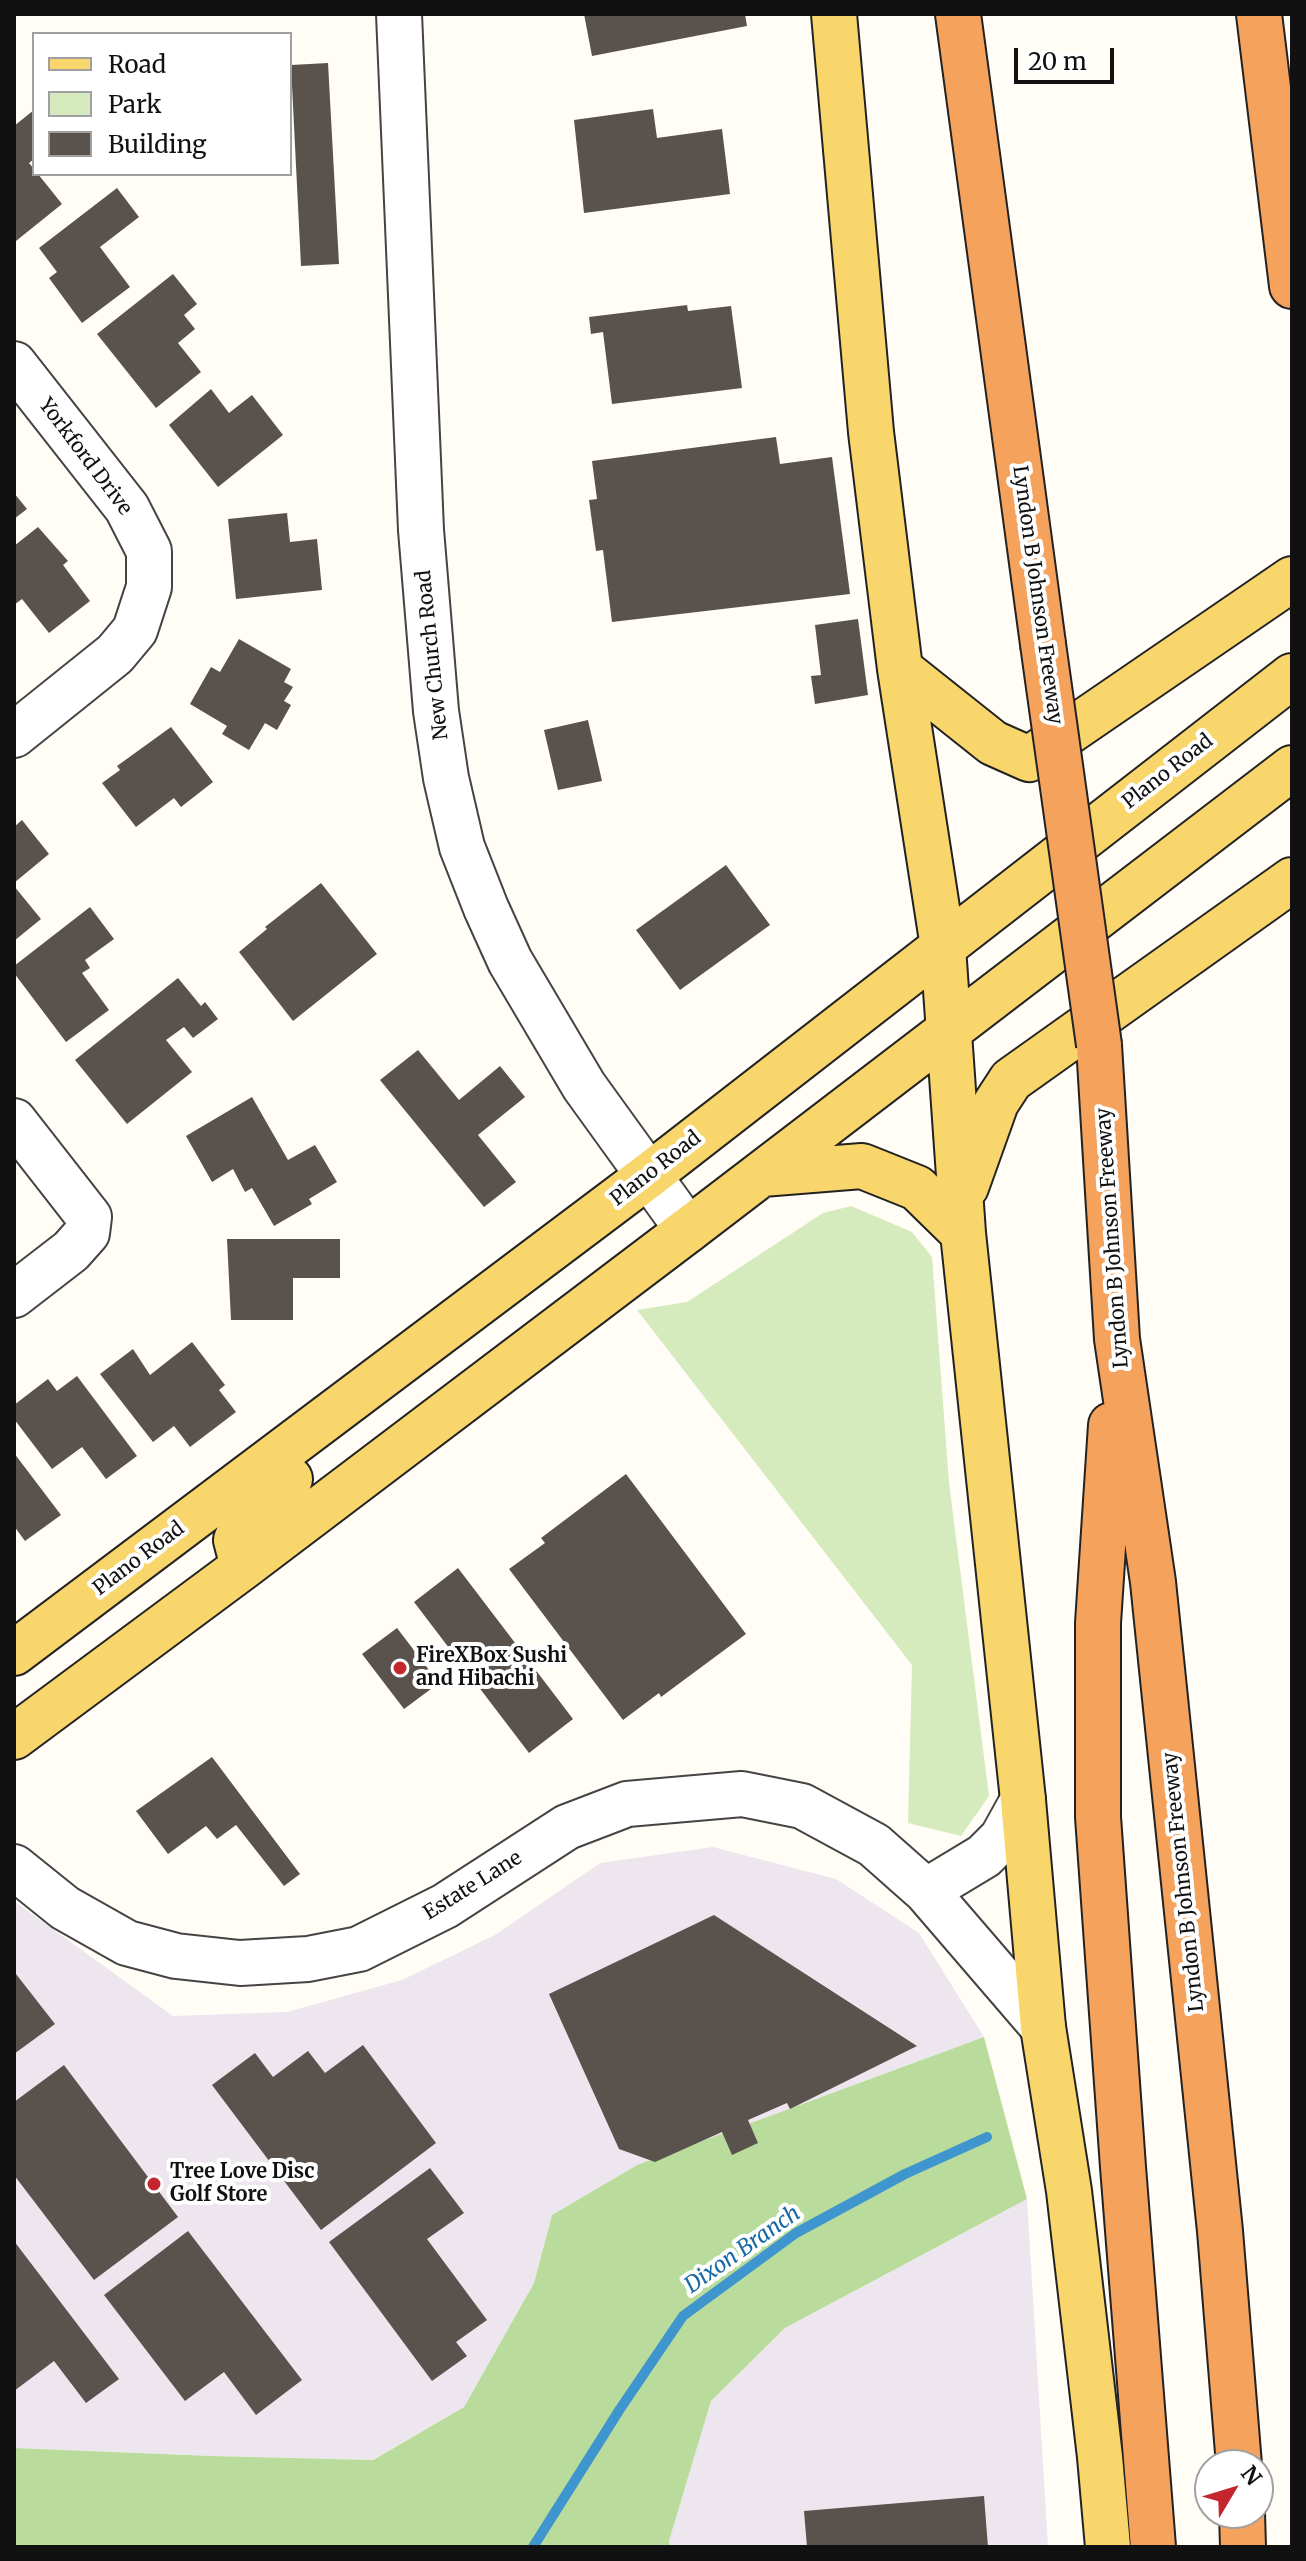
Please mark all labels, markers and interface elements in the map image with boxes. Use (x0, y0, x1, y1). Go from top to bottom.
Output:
legend (32, 32, 292, 176)
scale bar (1018, 32, 1118, 82)
text: 20 m (1028, 46, 1087, 77)
text: Road (108, 49, 166, 80)
text: Park (108, 89, 161, 120)
text: Building (108, 129, 207, 160)
street label: Yorkford Drive (33, 394, 137, 520)
street label: Lyndon B Johnson Freeway (1007, 464, 1067, 726)
street label: New Church Road (412, 569, 454, 741)
street label: Plano Road (1118, 729, 1218, 815)
street label: Lyndon B Johnson Freeway (1092, 1107, 1134, 1369)
street label: Plano Road (606, 1126, 706, 1212)
street label: Plano Road (89, 1517, 189, 1601)
place label: FireXBox Sushi and Hibachi (416, 1644, 567, 1691)
marker: FireXBox Sushi and Hibachi (391, 1659, 409, 1677)
street label: Lyndon B Johnson Freeway (1158, 1751, 1210, 2013)
street label: Estate Lane (419, 1846, 527, 1926)
place label: Tree Love Disc Golf Store (170, 2160, 314, 2207)
marker: Tree Love Disc Golf Store (145, 2175, 163, 2193)
water label: Dixon Branch (680, 2201, 806, 2299)
north arrow (1194, 2449, 1274, 2529)
text: N (1235, 2460, 1268, 2491)

